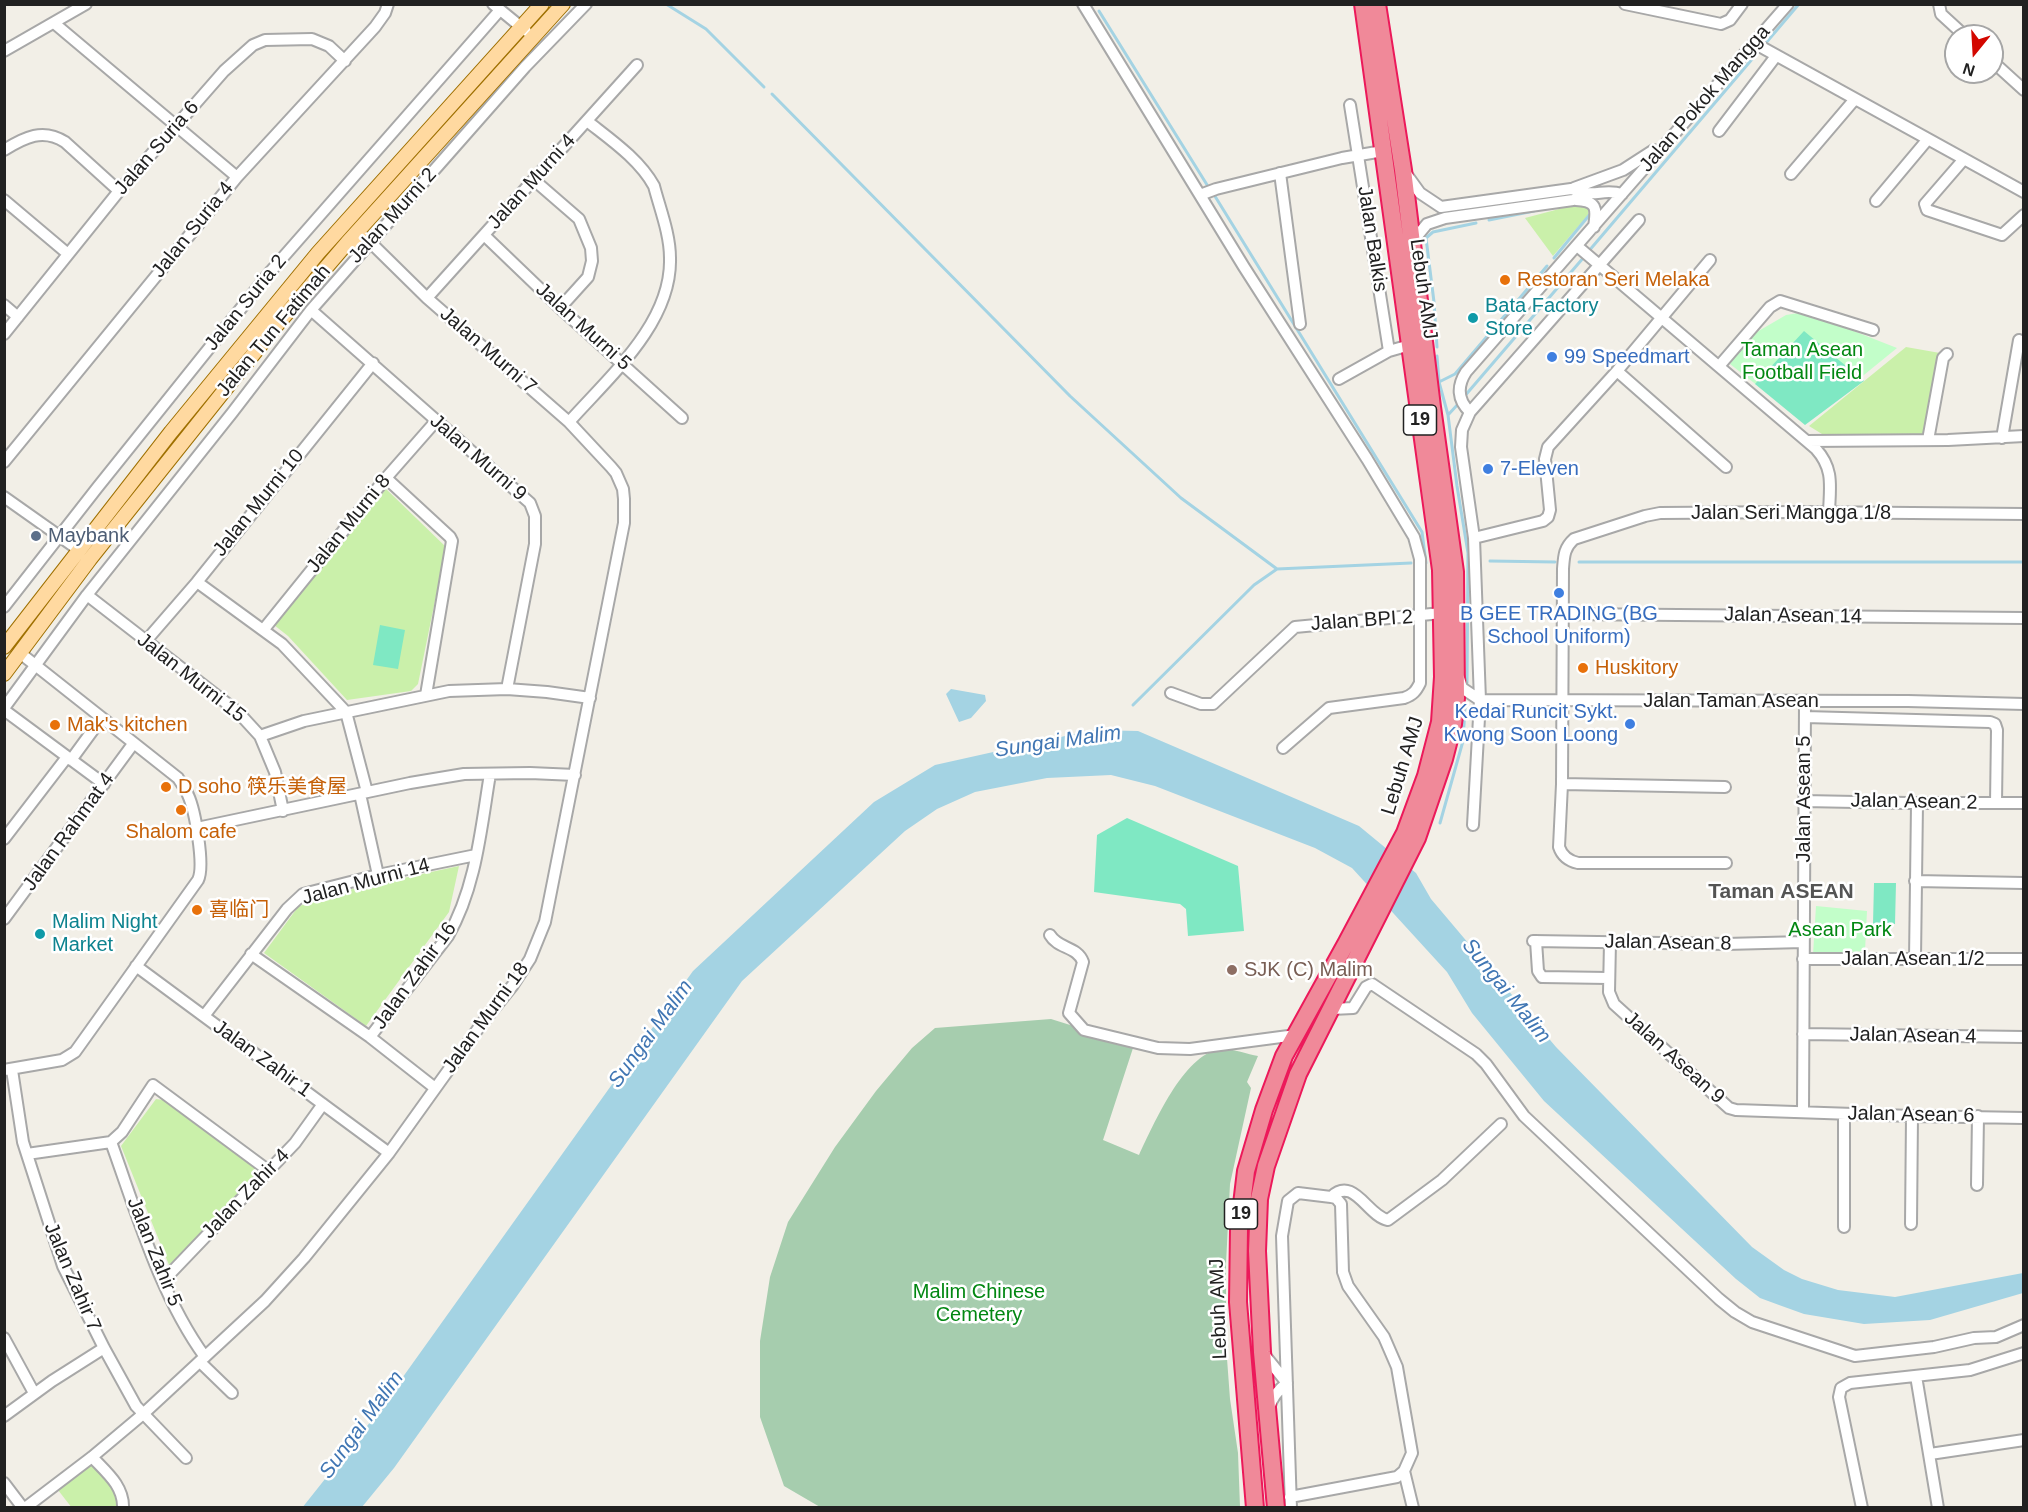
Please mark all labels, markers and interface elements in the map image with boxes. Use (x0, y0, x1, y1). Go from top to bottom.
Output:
street label: Jalan Pokok Mangga (1635, 21, 1775, 177)
north arrow (1944, 24, 2004, 84)
text: N (1961, 60, 1977, 80)
street label: Jalan Suria 6 (110, 96, 204, 200)
street label: Jalan Murni 4 (483, 129, 581, 235)
street label: Jalan Murni 2 (344, 163, 442, 269)
street label: Jalan Suria 4 (147, 177, 239, 283)
street label: Jalan Balkis (1352, 184, 1392, 294)
street label: Lebuh AMJ (1404, 237, 1442, 341)
street label: Jalan Suria 2 (200, 250, 292, 356)
street label: Jalan Tun Fatimah (212, 260, 336, 402)
place label: Restoran Seri Melaka (1517, 268, 1709, 292)
marker: Restoran Seri Melaka (1498, 273, 1512, 287)
street label: Jalan Murni 5 (530, 278, 636, 376)
place label: Bata Factory Store (1485, 294, 1598, 341)
street label: Jalan Murni 7 (435, 303, 541, 399)
marker: Bata Factory Store (1466, 311, 1480, 325)
park label: Taman Asean Football Field (1741, 338, 1863, 385)
place label: 99 Speedmart (1564, 345, 1690, 369)
marker: 99 Speedmart (1545, 350, 1559, 364)
road number: 19 (1404, 405, 1436, 435)
street label: Jalan Murni 9 (425, 410, 531, 506)
street label: Jalan Murni 10 (208, 444, 310, 562)
place label: 7-Eleven (1500, 457, 1579, 481)
marker: 7-Eleven (1481, 462, 1495, 476)
street label: Jalan Murni 8 (302, 470, 396, 578)
street label: Jalan Seri Mangga 1/8 (1691, 501, 1891, 525)
place label: Maybank (48, 524, 129, 548)
marker: Maybank (29, 529, 43, 543)
marker: B GEE TRADING (BG School Uniform) (1552, 586, 1566, 600)
place label: B GEE TRADING (BG School Uniform) (1460, 602, 1658, 649)
street label: Jalan Asean 14 (1724, 603, 1862, 629)
street label: Jalan BPI 2 (1310, 605, 1414, 637)
street label: Jalan Murni 15 (132, 628, 250, 728)
place label: Huskitory (1595, 656, 1678, 680)
marker: Huskitory (1576, 661, 1590, 675)
street label: Jalan Taman Asean (1643, 689, 1819, 713)
place label: Kedai Runcit Sykt. Kwong Soon Loong (1443, 700, 1618, 747)
place label: Mak's kitchen (67, 713, 188, 737)
street label: Lebuh AMJ (1377, 714, 1429, 818)
marker: Kedai Runcit Sykt. Kwong Soon Loong (1623, 717, 1637, 731)
marker: Mak's kitchen (48, 718, 62, 732)
water label: Sungai Malim (993, 721, 1123, 763)
street label: Jalan Asean 5 (1792, 736, 1816, 862)
street label: Jalan Rahmat 4 (18, 768, 120, 896)
place label: D soho 筷乐美食屋 (178, 775, 347, 799)
marker: D soho 筷乐美食屋 (159, 780, 173, 794)
street label: Jalan Asean 2 (1850, 789, 1978, 815)
marker: Shalom cafe (174, 803, 188, 817)
place label: Shalom cafe (125, 820, 237, 844)
street label: Jalan Murni 14 (300, 853, 432, 911)
district label: Taman ASEAN (1708, 879, 1854, 905)
place label: 喜临门 (209, 898, 269, 922)
marker: 喜临门 (190, 903, 204, 917)
place label: Malim Night Market (52, 910, 158, 957)
street label: Jalan Zahir 16 (368, 918, 462, 1034)
park label: Asean Park (1788, 918, 1892, 942)
marker: Malim Night Market (33, 927, 47, 941)
street label: Jalan Asean 8 (1604, 930, 1732, 956)
water label: Sungai Malim (1456, 934, 1556, 1048)
street label: Jalan Asean 1/2 (1841, 947, 1985, 971)
street label: Jalan Murni 18 (438, 958, 534, 1078)
place label: SJK (C) Malim (1244, 958, 1373, 982)
marker: SJK (C) Malim (1225, 963, 1239, 977)
water label: Sungai Malim (603, 975, 699, 1093)
street label: Jalan Asean 9 (1619, 1007, 1729, 1109)
street label: Jalan Zahir 1 (208, 1015, 316, 1103)
street label: Jalan Asean 4 (1849, 1023, 1977, 1049)
street label: Jalan Asean 6 (1847, 1102, 1975, 1128)
street label: Jalan Zahir 4 (197, 1144, 295, 1244)
street label: Jalan Zahir 5 (121, 1194, 187, 1310)
road number: 19 (1224, 1199, 1258, 1229)
street label: Jalan Zahir 7 (38, 1219, 106, 1335)
street label: Lebuh AMJ (1205, 1258, 1233, 1360)
park label: Malim Chinese Cemetery (913, 1280, 1045, 1327)
water label: Sungai Malim (314, 1366, 410, 1484)

